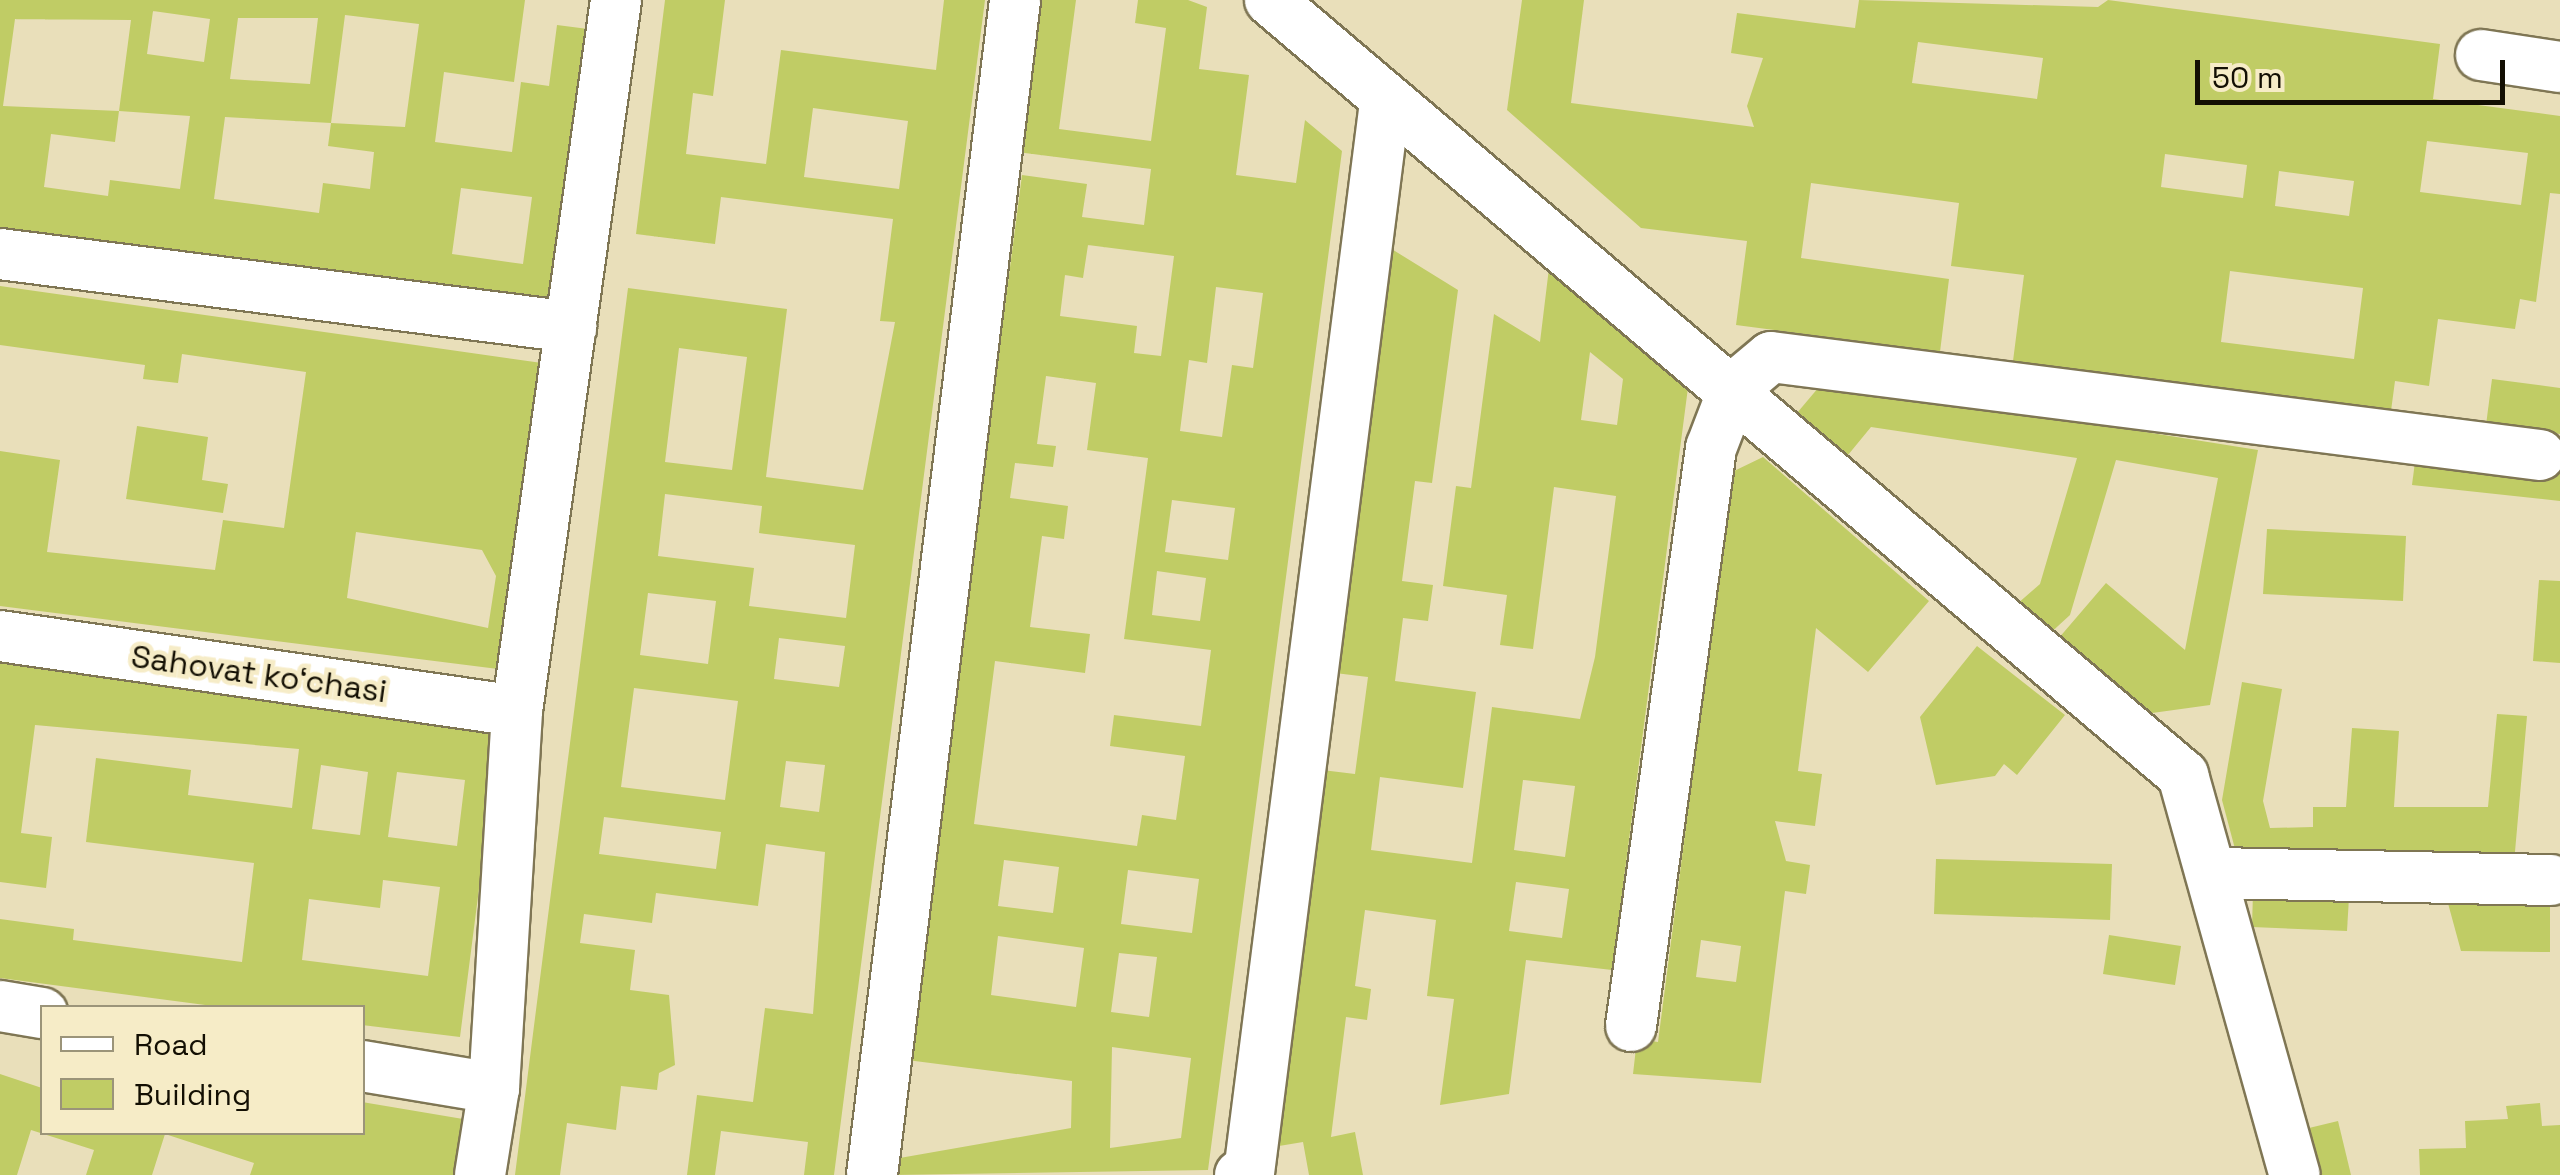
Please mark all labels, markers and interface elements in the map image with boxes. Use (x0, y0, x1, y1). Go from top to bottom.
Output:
scale bar (2200, 40, 2510, 102)
text: 50 m (2212, 58, 2283, 97)
street label: Sahovat koʻchasi (129, 637, 389, 711)
legend (40, 1005, 365, 1135)
text: Road (134, 1025, 208, 1064)
text: Building (134, 1075, 251, 1114)

